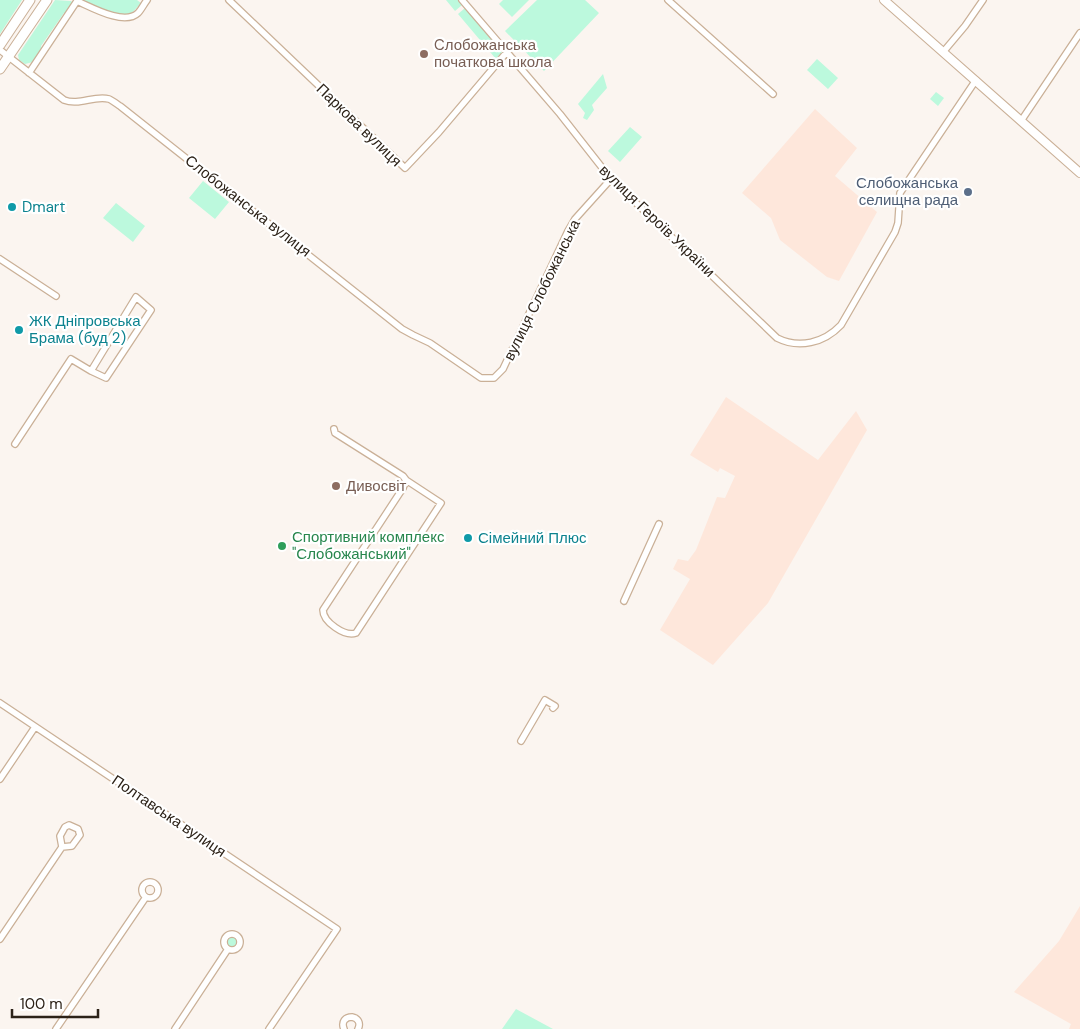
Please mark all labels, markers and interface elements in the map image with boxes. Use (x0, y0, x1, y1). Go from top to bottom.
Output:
place label: Cлобожанська початкова школа (434, 35, 553, 72)
marker: Cлобожанська початкова школа (418, 48, 430, 60)
street label: Паркова вулиця (312, 79, 406, 171)
street label: Слобожанська вулиця (181, 150, 315, 262)
street label: вулиця Героїв України (595, 160, 719, 282)
place label: Слобожанська селищна рада (856, 173, 959, 210)
marker: Слобожанська селищна рада (962, 186, 974, 198)
place label: Dmart (22, 197, 65, 217)
marker: Dmart (6, 201, 18, 213)
street label: вулиця Слобожанська (499, 215, 585, 364)
place label: ЖК Дніпровська Брама (буд 2) (29, 311, 141, 348)
marker: ЖК Дніпровська Брама (буд 2) (13, 324, 25, 336)
place label: Дивосвіт (346, 476, 406, 496)
marker: Дивосвіт (330, 480, 342, 492)
place label: Спортивний комплекс "Слобожанський" (292, 527, 445, 564)
place label: Сімейний Плюс (478, 528, 587, 548)
marker: Сімейний Плюс (462, 532, 474, 544)
marker: Спортивний комплекс "Слобожанський" (276, 540, 288, 552)
street label: Полтавська вулиця (108, 770, 230, 862)
scale bar (12, 986, 99, 1018)
text: 100 m (20, 994, 63, 1014)

